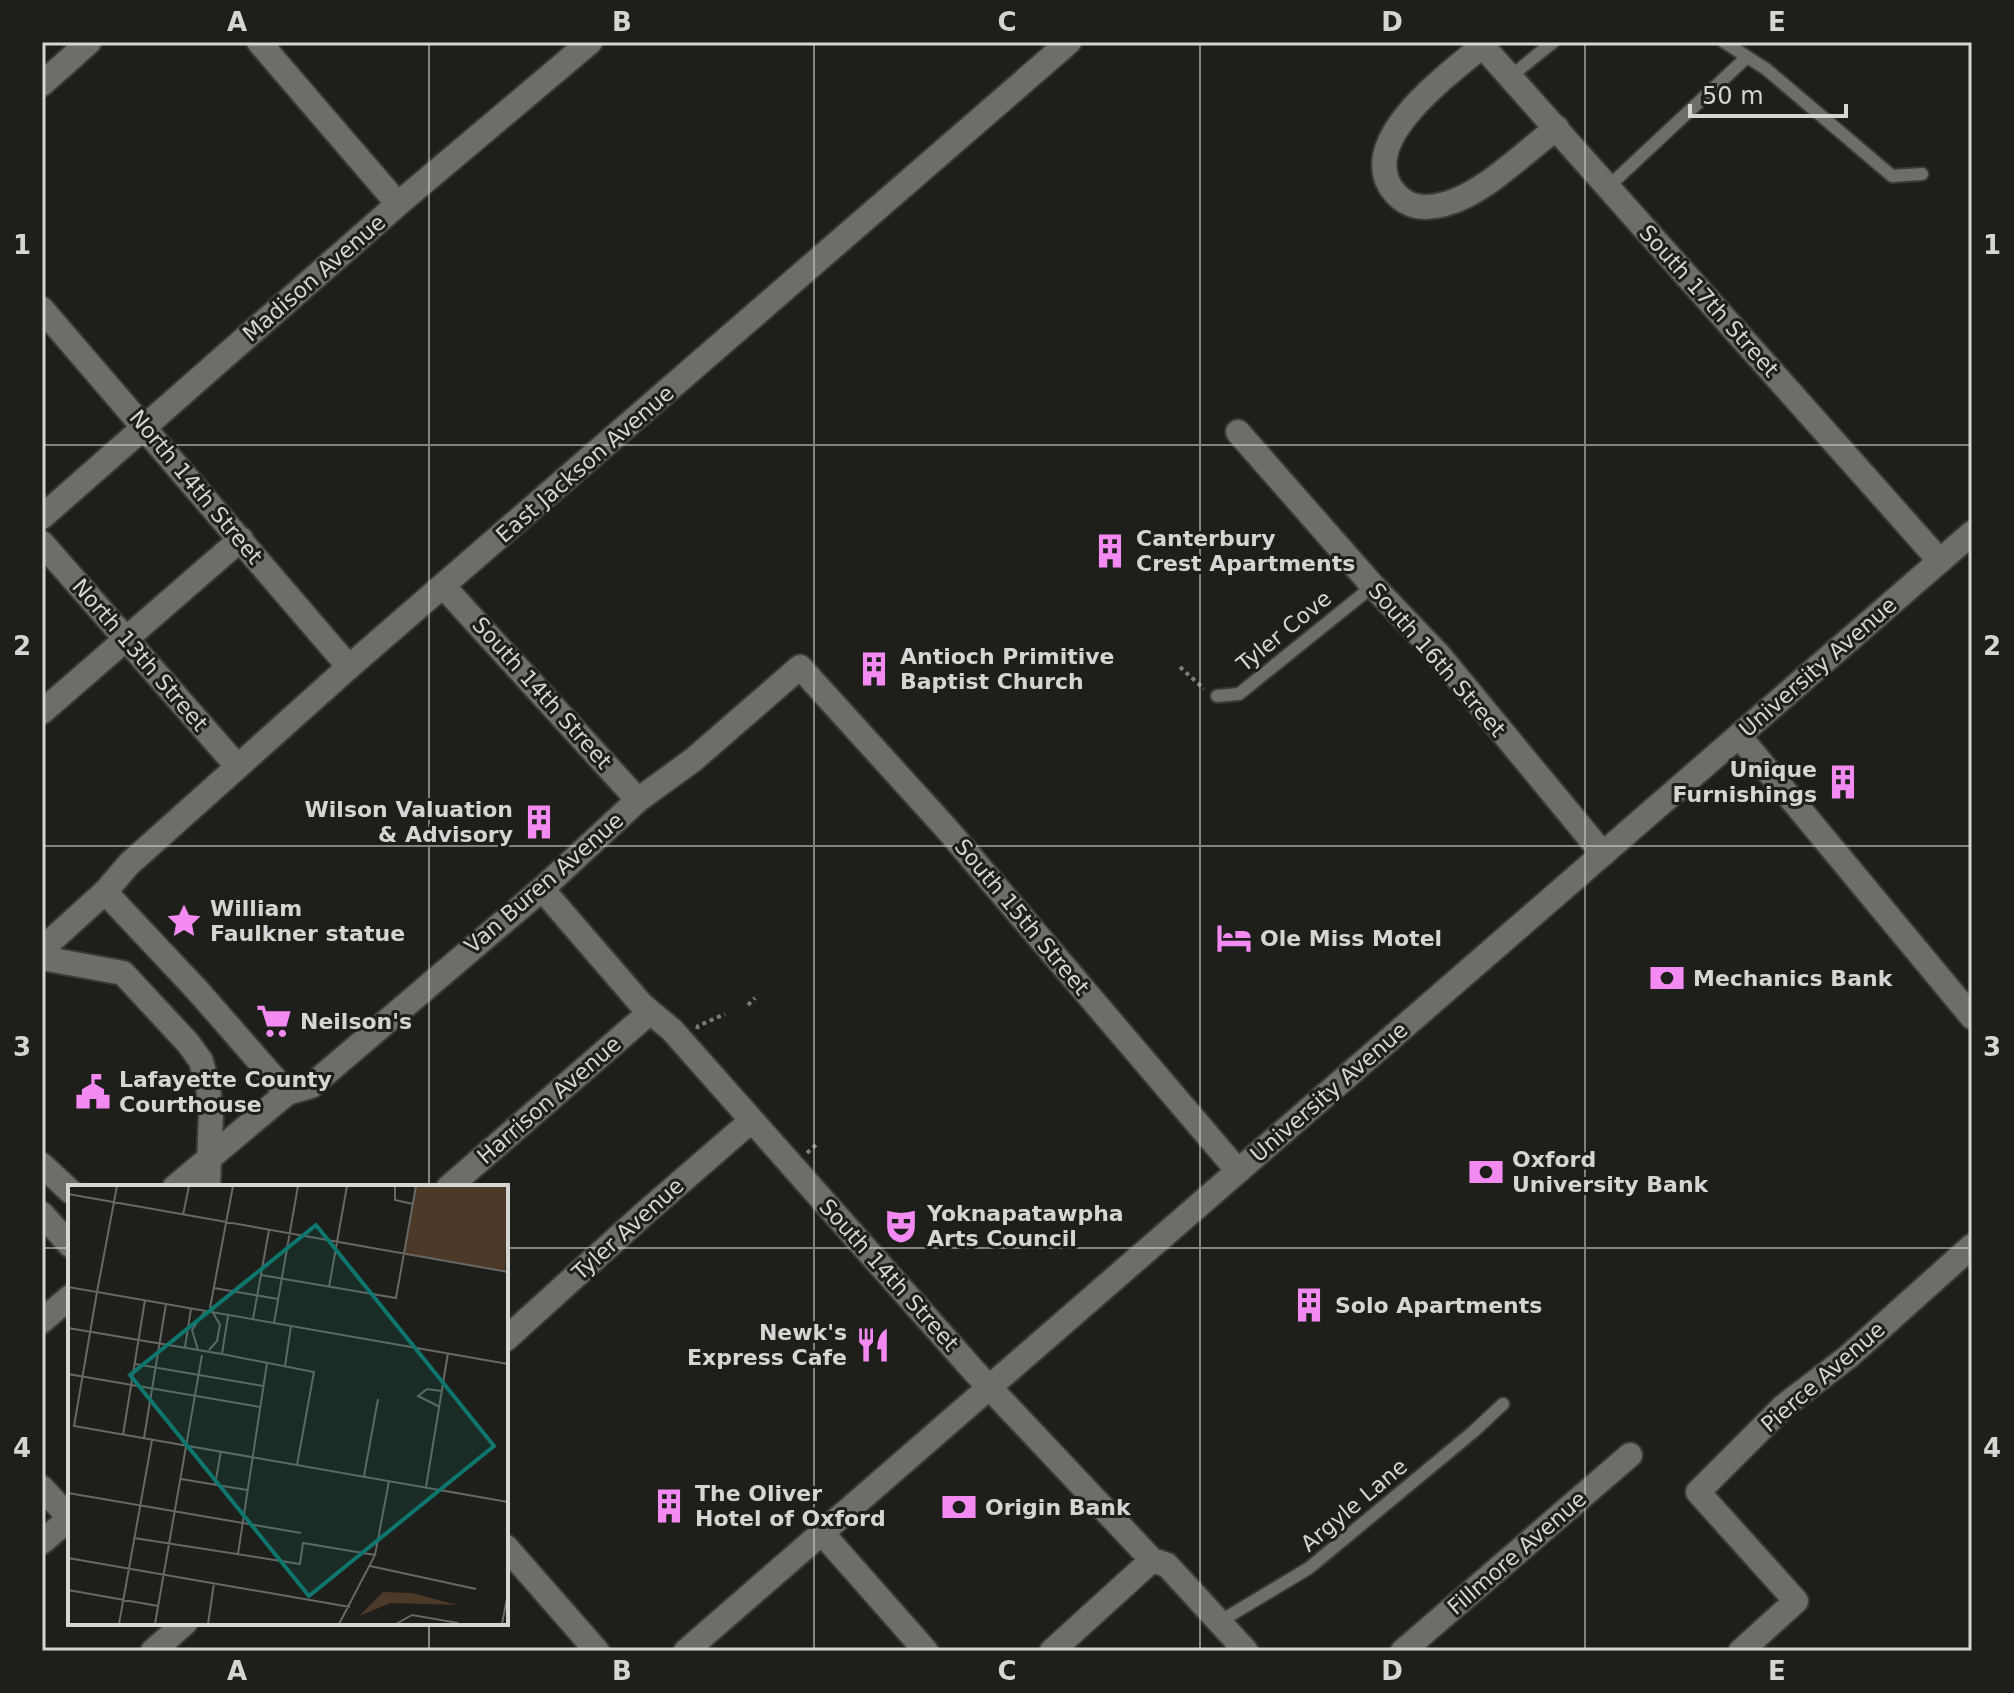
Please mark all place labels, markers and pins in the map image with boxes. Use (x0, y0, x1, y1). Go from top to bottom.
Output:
place label: Canterbury Crest Apartments (1136, 526, 1355, 576)
building icon: Canterbury Crest Apartments (1091, 532, 1129, 570)
place label: Antioch Primitive Baptist Church (900, 644, 1115, 694)
building icon: Antioch Primitive Baptist Church (855, 650, 893, 688)
place label: Unique Furnishings (1673, 757, 1817, 807)
building icon: Unique Furnishings (1824, 763, 1862, 801)
place label: Wilson Valuation & Advisory (305, 797, 513, 847)
building icon: Wilson Valuation & Advisory (520, 803, 558, 841)
place label: William Faulkner statue (210, 896, 405, 946)
place icon: William Faulkner statue (165, 902, 203, 940)
hotel icon: Ole Miss Motel (1215, 919, 1253, 957)
place label: Ole Miss Motel (1260, 926, 1442, 951)
bank icon: Mechanics Bank (1648, 959, 1686, 997)
place label: Mechanics Bank (1693, 966, 1894, 991)
supermarket icon: Neilson's (255, 1002, 293, 1040)
place label: Neilson's (300, 1009, 412, 1034)
place label: Lafayette County Courthouse (119, 1067, 332, 1117)
public building icon: Lafayette County Courthouse (74, 1073, 112, 1111)
place label: Oxford University Bank (1512, 1147, 1710, 1197)
bank icon: Oxford University Bank (1467, 1153, 1505, 1191)
place label: Yoknapatawpha Arts Council (926, 1201, 1124, 1251)
theatre icon: Yoknapatawpha Arts Council (882, 1207, 920, 1245)
building icon: Solo Apartments (1290, 1286, 1328, 1324)
place label: Solo Apartments (1335, 1293, 1542, 1318)
place label: Newk's Express Cafe (687, 1320, 847, 1370)
restaurant icon: Newk's Express Cafe (854, 1326, 892, 1364)
place label: The Oliver Hotel of Oxford (695, 1481, 886, 1531)
building icon: The Oliver Hotel of Oxford (650, 1487, 688, 1525)
bank icon: Origin Bank (940, 1488, 978, 1526)
place label: Origin Bank (985, 1495, 1132, 1520)

